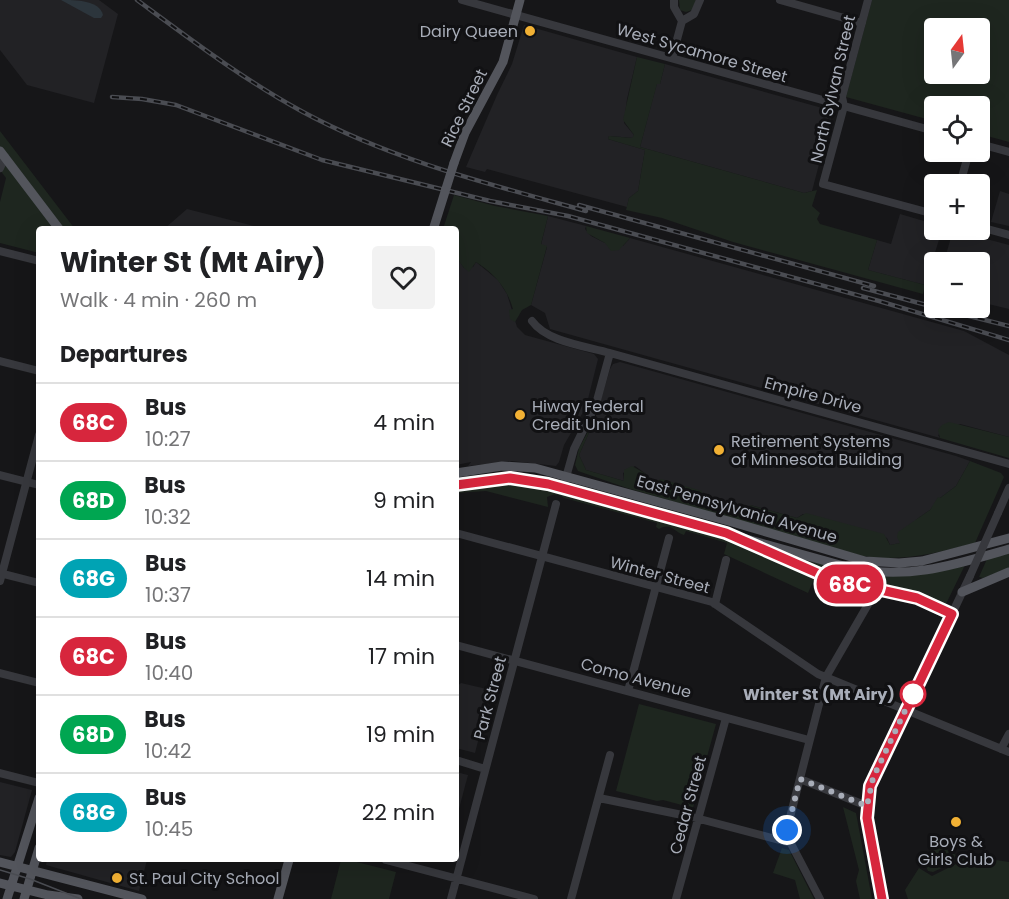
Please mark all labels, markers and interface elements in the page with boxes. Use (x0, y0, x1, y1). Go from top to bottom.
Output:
street label: North Sylvan Street (805, 13, 861, 165)
street label: West Sycamore Street (614, 18, 790, 88)
north arrow (924, 18, 990, 84)
map controls (924, 18, 990, 318)
place label: Dairy Queen (420, 20, 518, 43)
marker: Dairy Queen (523, 24, 537, 38)
street label: Rice Street (435, 65, 493, 151)
button: locate (924, 96, 990, 162)
button: + (924, 174, 990, 240)
text: Winter St (Mt Airy) (60, 243, 326, 282)
button: heart (372, 246, 435, 309)
button: − (924, 252, 990, 318)
text: Walk · 4 min · 260 m (60, 286, 257, 314)
text: Departures (60, 339, 188, 370)
street label: Empire Drive (762, 371, 864, 419)
text: Bus (145, 392, 187, 423)
place label: Hiway Federal Credit Union (532, 395, 644, 436)
text: 4 min (373, 407, 435, 438)
text: 68C (72, 408, 115, 437)
marker: Hiway Federal Credit Union (513, 408, 527, 422)
text: 10:27 (145, 425, 191, 453)
place label: Retirement Systems of Minnesota Building (731, 430, 902, 471)
marker: Retirement Systems of Minnesota Building (712, 443, 726, 457)
street label: East Pennsylvania Avenue (634, 469, 840, 549)
text: Bus (144, 470, 186, 501)
text: 9 min (373, 485, 435, 516)
text: 68D (72, 486, 114, 515)
text: 10:32 (144, 503, 191, 531)
text: Bus (145, 548, 187, 579)
street label: Winter Street (607, 551, 713, 599)
text: 14 min (366, 563, 435, 594)
text: 68G (72, 564, 115, 593)
line badge: 68C (816, 564, 884, 604)
text: 68C (829, 570, 872, 599)
text: 10:37 (145, 581, 191, 609)
text: Bus (145, 626, 187, 657)
text: 17 min (368, 641, 435, 672)
text: 68C (72, 642, 115, 671)
street label: Como Avenue (578, 652, 694, 704)
street label: Park Street (468, 654, 512, 742)
text: 10:40 (145, 659, 193, 687)
marker: Winter St (Mt Airy) (900, 681, 926, 707)
place label: Winter St (Mt Airy) (743, 683, 895, 706)
text: Bus (144, 704, 186, 735)
text: 19 min (366, 719, 435, 750)
text: 68D (72, 720, 114, 749)
text: 10:42 (144, 737, 192, 765)
street label: Cedar Street (664, 753, 712, 857)
text: Bus (145, 782, 187, 813)
text: 22 min (362, 797, 435, 828)
text: 68G (72, 798, 115, 827)
text: 10:45 (145, 815, 193, 843)
your location (772, 815, 802, 845)
marker: Boys & Girls Club (949, 815, 963, 829)
place label: Boys & Girls Club (918, 830, 994, 871)
place label: St. Paul City School (129, 867, 280, 890)
marker: St. Paul City School (110, 871, 124, 885)

